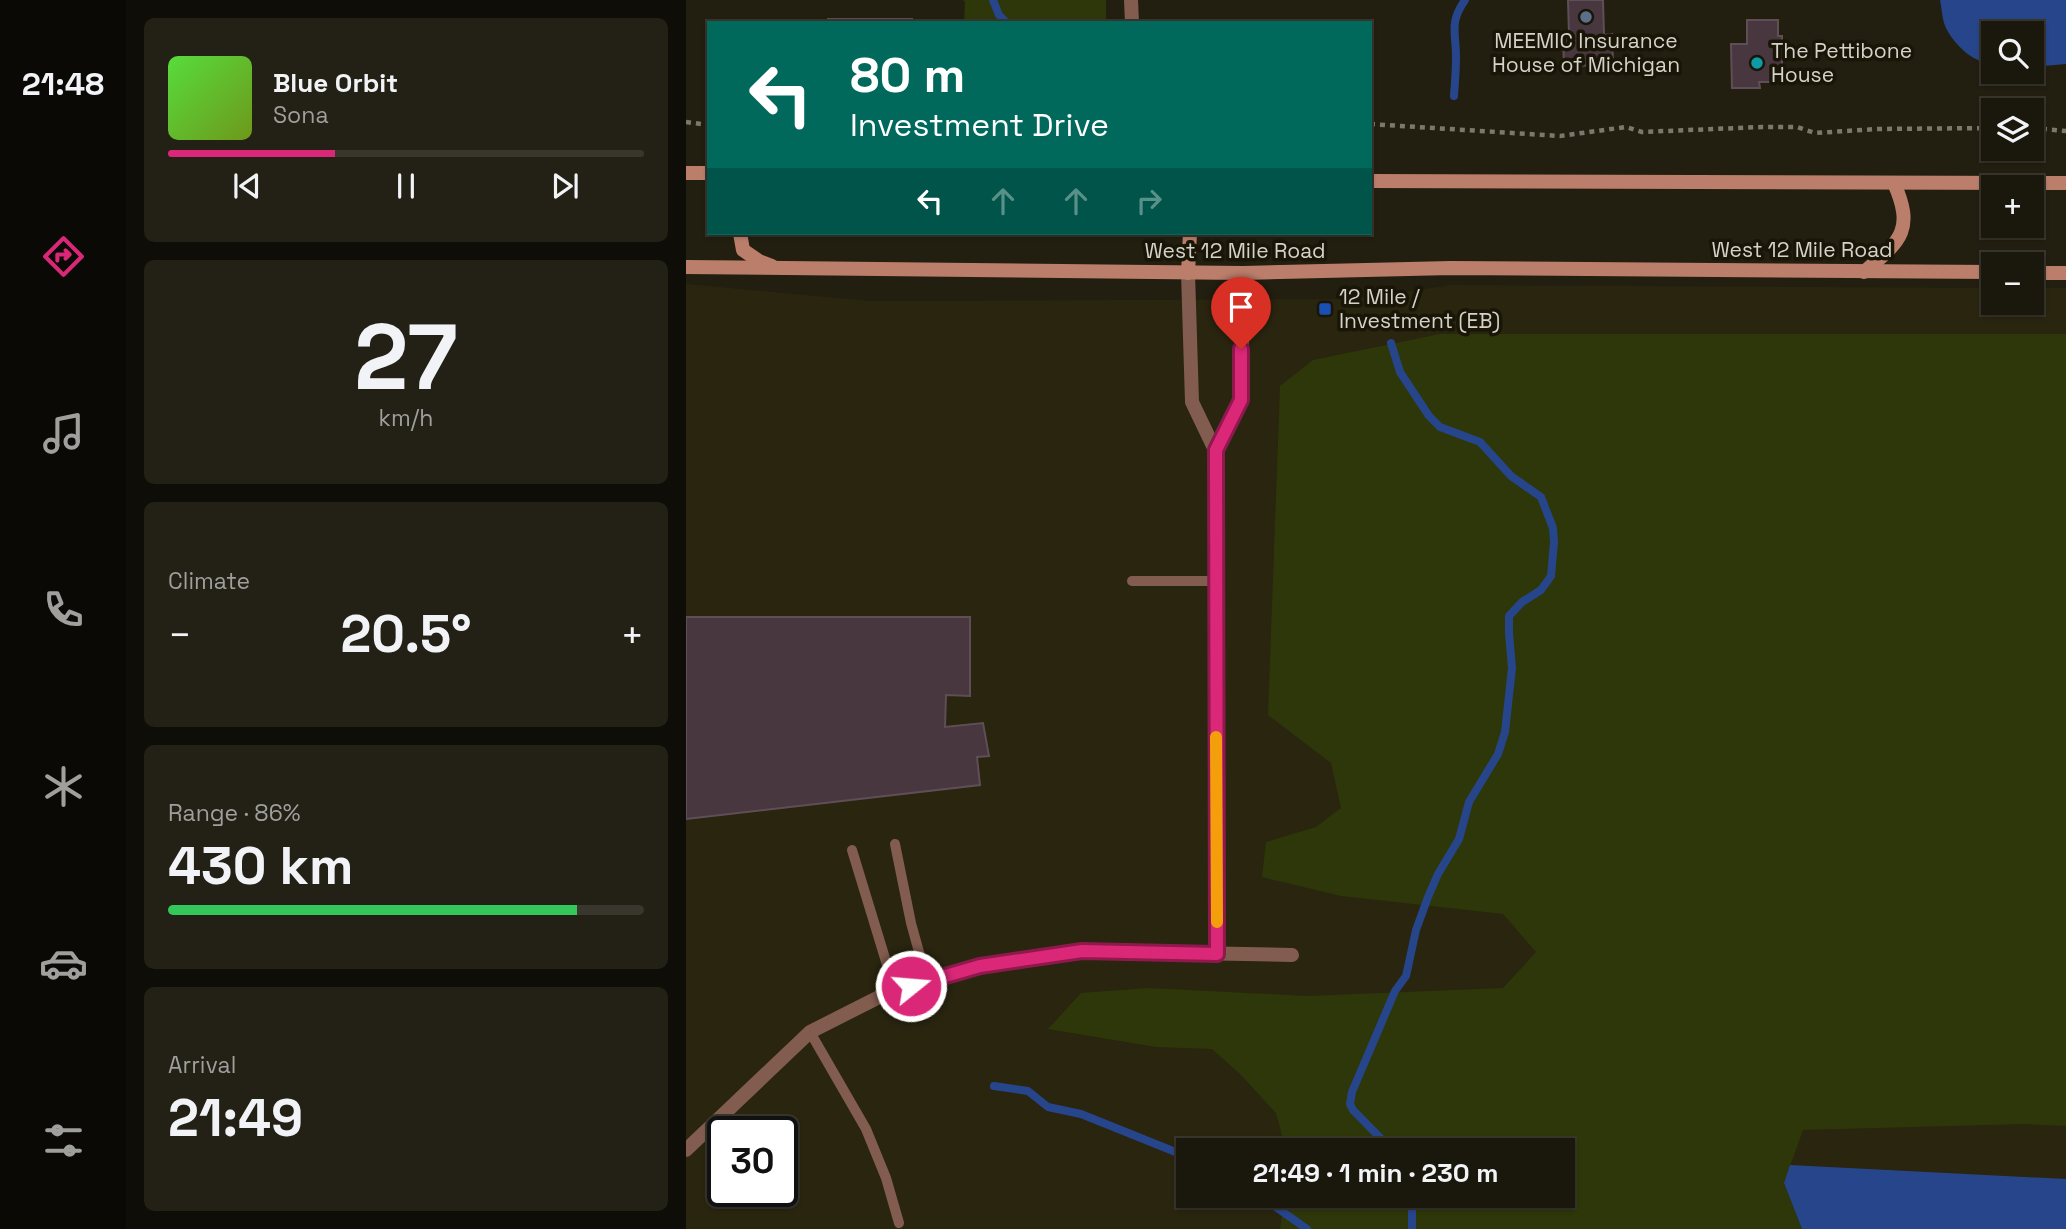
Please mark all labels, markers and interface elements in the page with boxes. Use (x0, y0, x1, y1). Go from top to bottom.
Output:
marker: MEEMIC Insurance House of Michigan (1578, 9, 1594, 25)
map controls (1981, 21, 2044, 315)
button: search (1981, 21, 2044, 84)
place label: MEEMIC Insurance House of Michigan (1492, 27, 1680, 78)
place label: The Pettibone House (1771, 37, 1912, 88)
text: 80 m (850, 44, 965, 106)
icon: left (735, 49, 826, 140)
marker: The Pettibone House (1749, 55, 1765, 71)
text: 21:48 (22, 64, 104, 104)
text: Blue Orbit (273, 66, 398, 100)
button: layers (1981, 98, 2044, 161)
text: Sona (273, 100, 329, 130)
text: Investment Drive (850, 105, 1109, 145)
icon: previous (228, 167, 266, 205)
icon: pause (387, 167, 425, 205)
icon: next (546, 167, 584, 205)
button: + (1981, 175, 2044, 238)
icon: left (911, 182, 949, 220)
icon: ahead (984, 182, 1022, 220)
icon: ahead (1057, 182, 1095, 220)
icon: right (1130, 182, 1168, 220)
icon: directions (39, 232, 88, 281)
street label: West 12 Mile Road (1711, 236, 1893, 263)
street label: West 12 Mile Road (1144, 237, 1326, 264)
button: − (1981, 252, 2044, 315)
pin (1211, 277, 1271, 349)
place label: 12 Mile / Investment (EB) (1339, 283, 1500, 334)
icon: arrive (1222, 288, 1260, 326)
text: 27 (354, 299, 458, 416)
marker: 12 Mile / Investment (EB) (1317, 301, 1333, 317)
text: km/h (379, 403, 433, 433)
icon: music (39, 409, 88, 458)
text: Climate (168, 566, 250, 596)
icon: phone (39, 585, 88, 634)
text: 20.5° (340, 601, 472, 667)
text: − (168, 611, 192, 659)
text: + (620, 611, 644, 659)
icon: climate (39, 762, 88, 811)
text: Range · 86% (168, 798, 301, 828)
text: 430 km (168, 833, 353, 899)
icon: car (39, 939, 88, 988)
position arrow (874, 949, 948, 1023)
text: Arrival (168, 1050, 236, 1080)
text: 21:49 (168, 1085, 303, 1151)
icon: filters (39, 1116, 88, 1165)
speed limit sign: 30 (707, 1116, 798, 1207)
text: 21:49 · 1 min · 230 m (1253, 1156, 1498, 1190)

